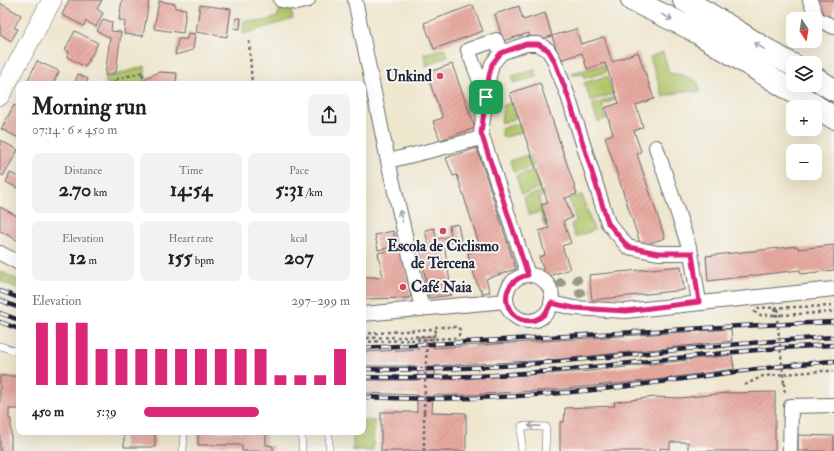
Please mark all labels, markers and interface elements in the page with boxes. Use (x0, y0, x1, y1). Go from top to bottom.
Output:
north arrow (786, 12, 822, 48)
map controls (786, 12, 822, 180)
one-way arrow (660, 14, 672, 21)
one-way arrow (754, 42, 765, 50)
button: layers (786, 56, 822, 92)
place label: Unkind (386, 67, 433, 86)
marker: Unkind (435, 71, 445, 81)
pin (469, 80, 503, 114)
icon: arrive (475, 86, 497, 108)
text: Morning run (32, 93, 147, 121)
button: share (308, 94, 350, 136)
button: + (786, 100, 822, 136)
text: 07:14 · 6 × 450 m (32, 122, 117, 138)
button: − (786, 144, 822, 180)
text: Distance (64, 164, 102, 177)
text: Time (179, 164, 203, 177)
text: Pace (289, 164, 309, 177)
text: 2.70 (59, 177, 91, 202)
text: 14:54 (170, 177, 212, 202)
text: 5:31 (275, 177, 304, 202)
text: km (91, 186, 107, 199)
text: /km (304, 186, 323, 199)
one-way arrow (396, 210, 404, 223)
marker: Escola de Ciclismo de Tercena (438, 226, 448, 236)
text: Elevation (62, 232, 104, 245)
text: Heart rate (169, 232, 213, 245)
text: kcal (291, 232, 307, 245)
place label: Escola de Ciclismo de Tercena (387, 237, 500, 273)
text: 12 (69, 245, 86, 270)
text: 155 (168, 245, 192, 270)
text: 207 (284, 245, 314, 270)
text: m (86, 254, 97, 267)
text: bpm (192, 254, 214, 267)
place label: Café Naia (411, 278, 473, 297)
marker: Café Naia (398, 282, 408, 292)
text: Elevation (32, 293, 82, 309)
text: 297–299 m (291, 293, 350, 309)
text: 450 m (32, 404, 64, 420)
text: 5:39 (96, 404, 117, 420)
one-way arrow (528, 423, 541, 430)

